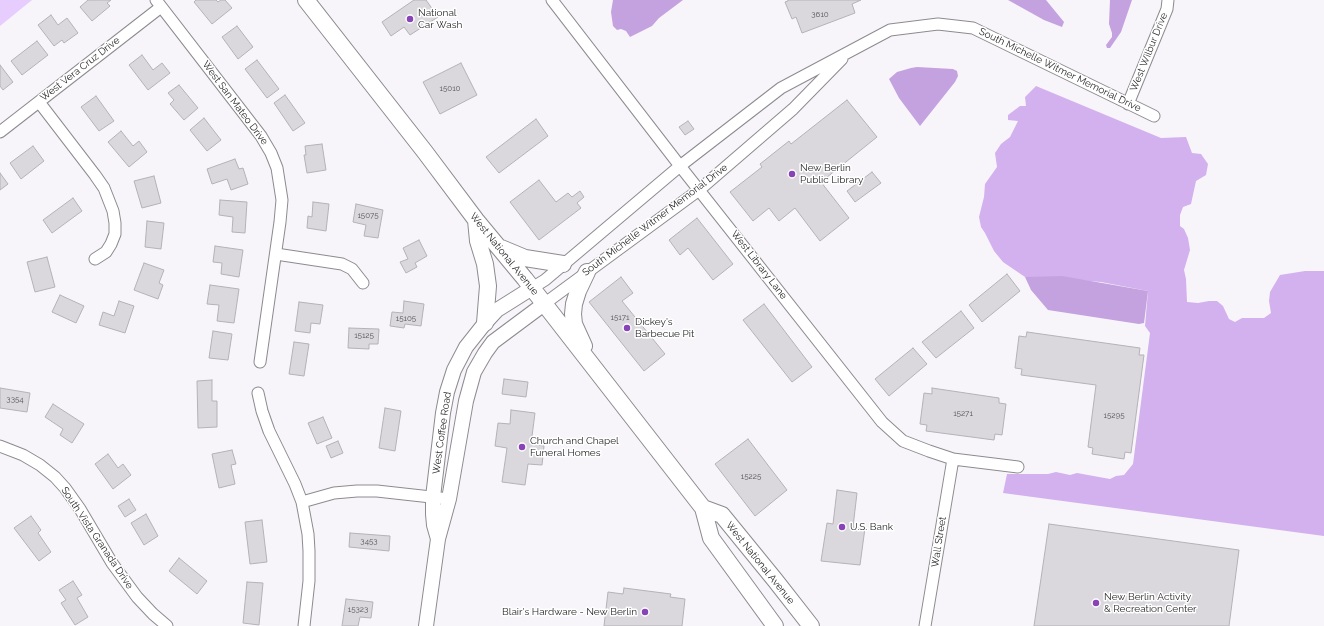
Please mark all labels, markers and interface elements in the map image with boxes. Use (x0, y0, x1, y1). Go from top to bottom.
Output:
place label: National Car Wash (418, 7, 462, 30)
house number: 3610 (811, 10, 829, 20)
street label: West Wilbur Drive (1128, 11, 1170, 93)
marker: National Car Wash (405, 14, 415, 24)
street label: South Michelle Witmer Memorial Drive (977, 25, 1143, 115)
street label: West Vera Cruz Drive (38, 34, 122, 104)
street label: West San Mateo Drive (200, 59, 270, 147)
house number: 15010 (440, 84, 460, 94)
street label: South Michelle Witmer Memorial Drive (580, 161, 730, 279)
place label: New Berlin Public Library (800, 162, 863, 186)
marker: New Berlin Public Library (787, 169, 797, 179)
street label: West National Avenue (467, 210, 541, 298)
house number: 15075 (357, 211, 379, 221)
street label: West Library Lane (728, 228, 790, 302)
house number: 15171 (611, 313, 629, 323)
house number: 15105 (396, 314, 416, 324)
place label: Dickey's Barbecue Pit (635, 316, 694, 340)
marker: Dickey's Barbecue Pit (622, 323, 632, 333)
house number: 15125 (354, 331, 374, 341)
street label: West Coffee Road (430, 391, 454, 475)
house number: 3354 (6, 395, 24, 405)
house number: 15271 (953, 409, 973, 419)
house number: 15295 (1104, 411, 1124, 421)
place label: Church and Chapel Funeral Homes (530, 435, 619, 458)
marker: Church and Chapel Funeral Homes (517, 442, 527, 452)
house number: 15225 (741, 472, 761, 482)
street label: South Vista Granada Drive (58, 485, 136, 591)
street label: Wall Street (929, 516, 949, 568)
street label: West National Avenue (723, 519, 797, 607)
place label: U.S. Bank (850, 521, 893, 533)
marker: U.S. Bank (837, 522, 847, 532)
house number: 3453 (360, 537, 378, 547)
place label: New Berlin Activity & Recreation Center (1104, 591, 1197, 614)
marker: New Berlin Activity & Recreation Center (1091, 598, 1101, 608)
house number: 15323 (348, 605, 368, 615)
place label: Blair's Hardware - New Berlin (502, 606, 637, 618)
marker: Blair's Hardware - New Berlin (640, 607, 650, 617)

